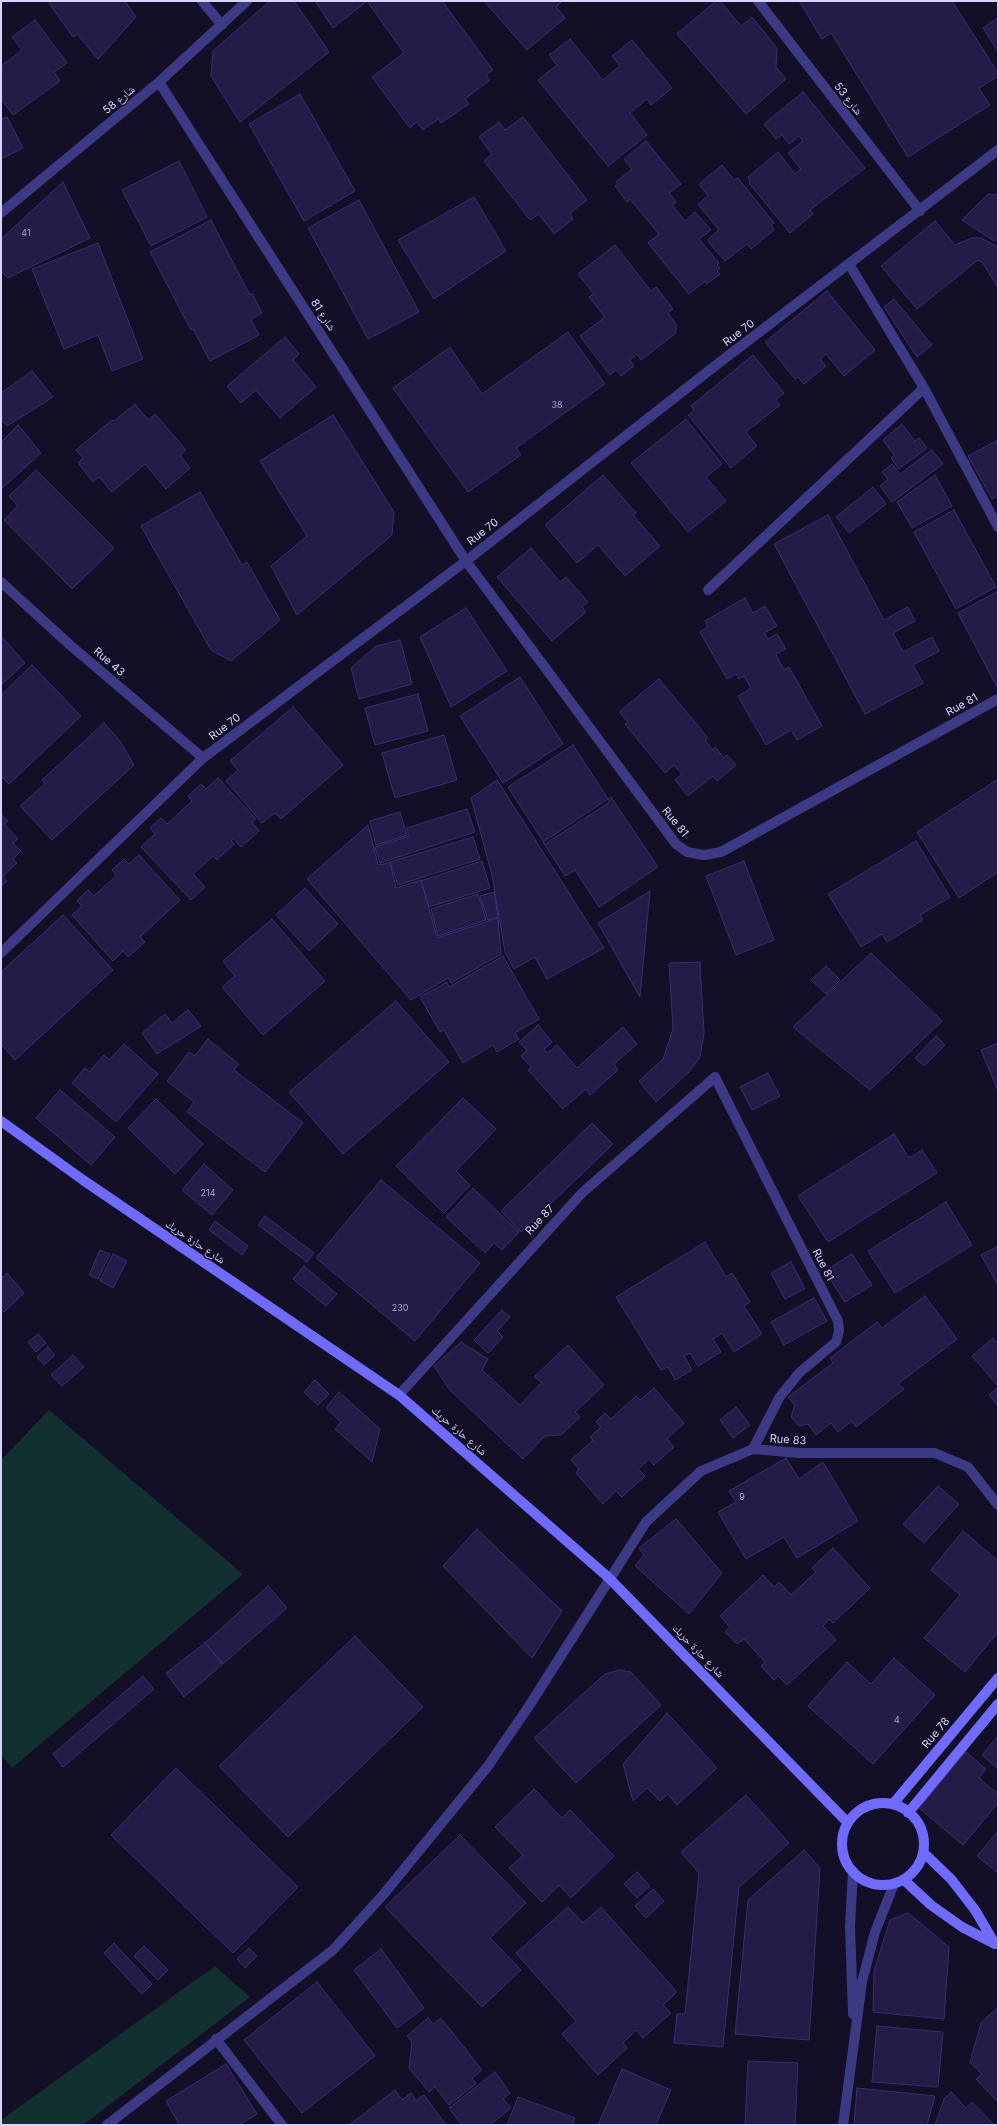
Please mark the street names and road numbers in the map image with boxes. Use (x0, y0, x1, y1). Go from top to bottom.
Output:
street label: شارع 53 (831, 80, 865, 118)
street label: شارع 58 (100, 83, 138, 117)
street label: شارع 81 (308, 297, 338, 333)
street label: Rue 70 (721, 317, 757, 349)
street label: Rue 70 (465, 516, 501, 548)
street label: Rue 43 (91, 645, 127, 679)
street label: Rue 81 (944, 691, 980, 719)
street label: Rue 70 (207, 711, 243, 743)
street label: Rue 81 (659, 804, 691, 840)
street label: Rue 87 (523, 1202, 557, 1238)
street label: شارع حارة حريك (163, 1217, 227, 1267)
street label: Rue 81 (809, 1247, 837, 1283)
street label: شارع حارة حريك (429, 1403, 489, 1459)
street label: Rue 83 (769, 1432, 807, 1448)
street label: شارع حارة حريك (669, 1622, 727, 1680)
street label: Rue 78 (919, 1715, 953, 1751)

